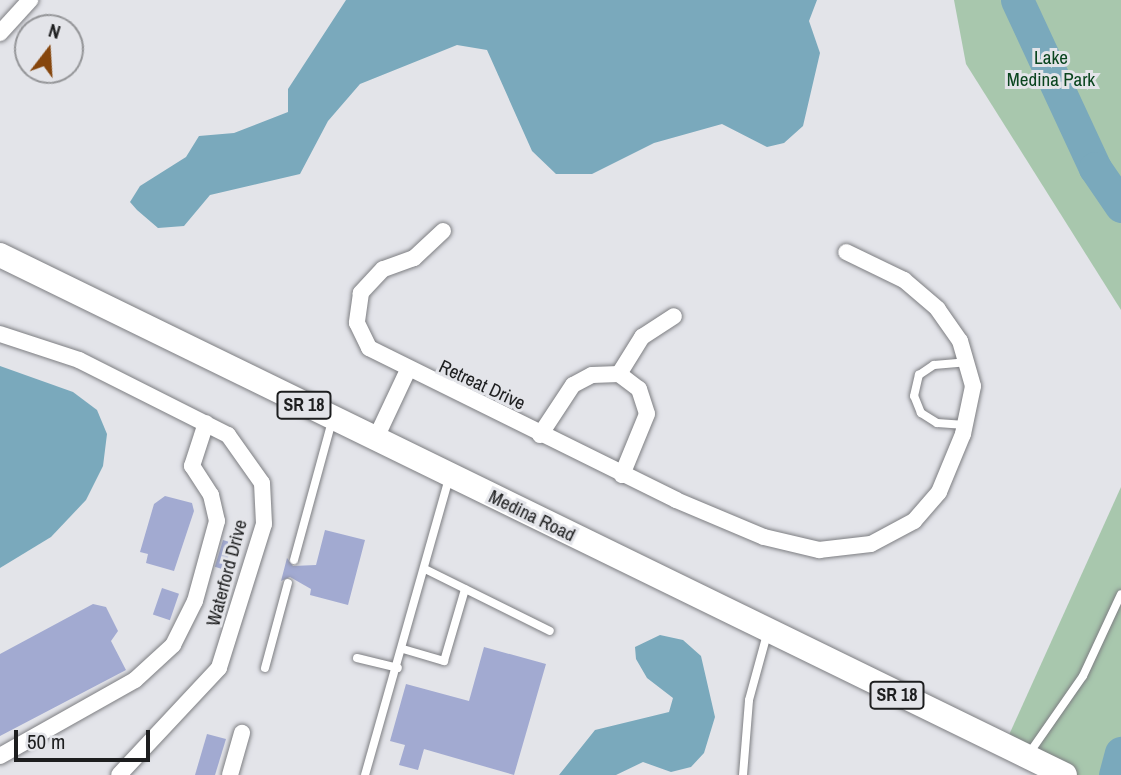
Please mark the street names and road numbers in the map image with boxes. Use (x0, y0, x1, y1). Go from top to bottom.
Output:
street label: Retreat Drive (435, 355, 529, 415)
road number: SR 18 (276, 390, 332, 419)
street label: Medina Road (485, 485, 579, 547)
street label: Waterford Drive (202, 517, 252, 629)
road number: SR 18 (869, 680, 925, 710)

